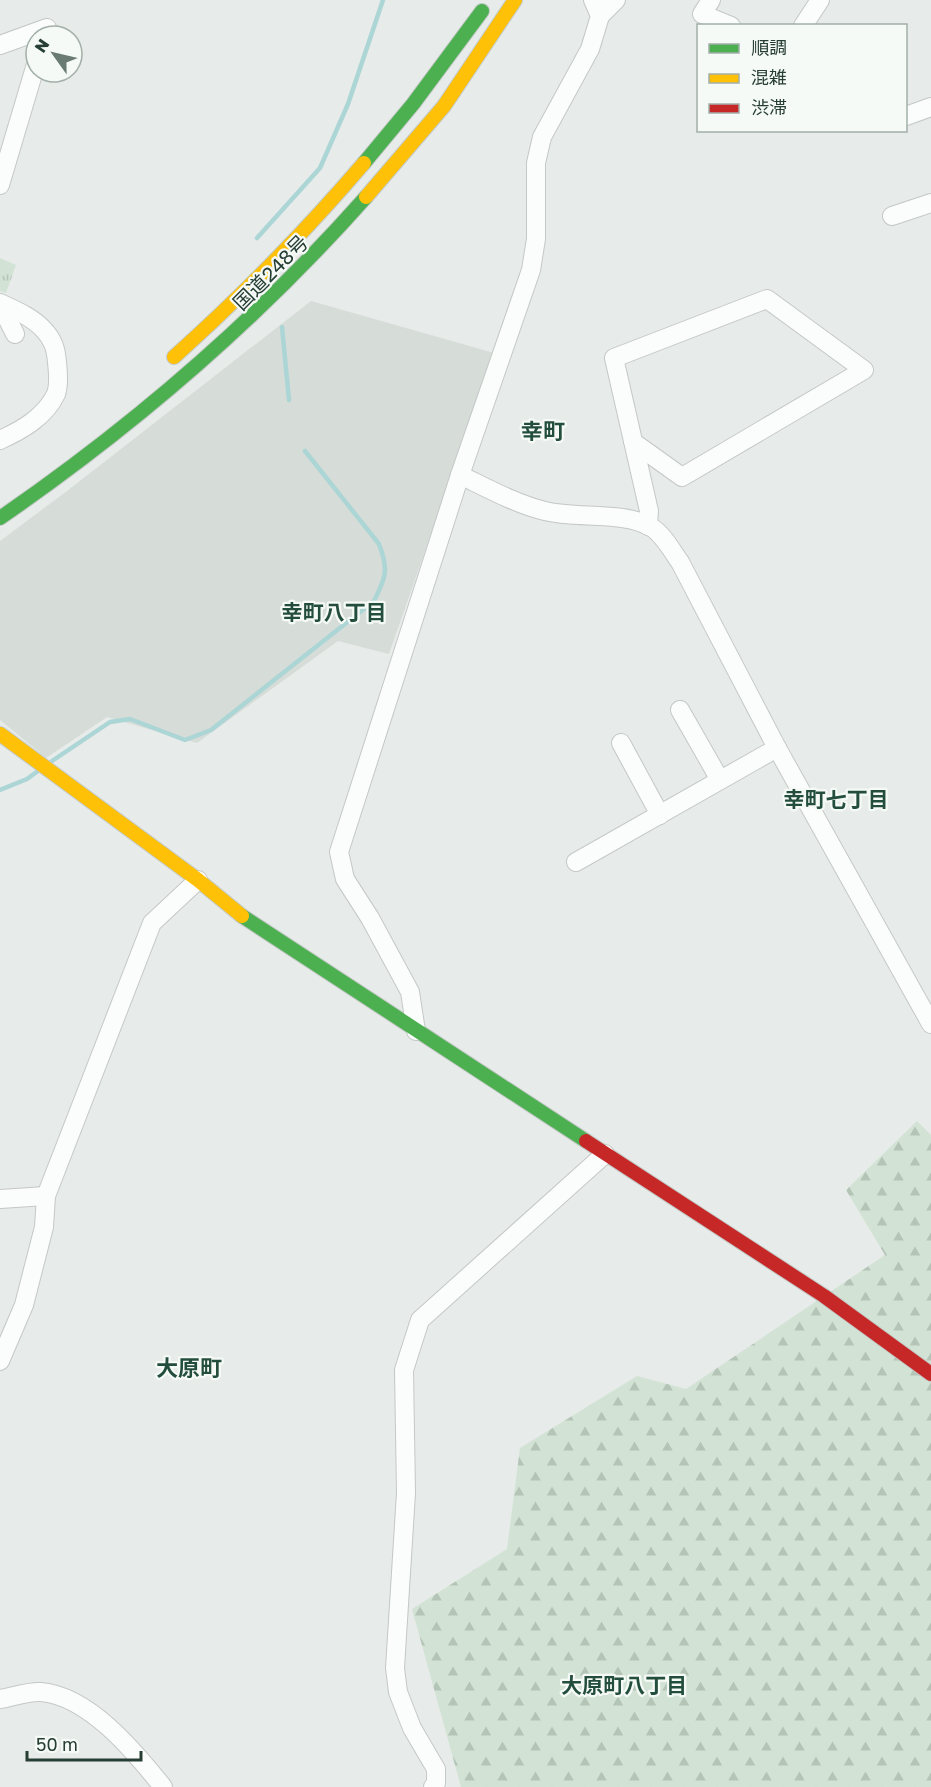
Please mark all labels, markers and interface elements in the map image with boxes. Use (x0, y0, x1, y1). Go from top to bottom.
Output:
north arrow (24, 24, 84, 84)
legend (697, 24, 907, 132)
text: N (30, 35, 53, 56)
text: 順調 (751, 36, 787, 58)
text: 混雑 (751, 66, 787, 88)
text: 渋滞 (751, 96, 787, 118)
street label: 国道248号 (228, 230, 312, 314)
district label: 幸町 (521, 417, 565, 444)
district label: 幸町八丁目 (282, 599, 387, 625)
district label: 幸町七丁目 (784, 786, 889, 812)
district label: 大原町 (156, 1354, 222, 1381)
district label: 大原町八丁目 (561, 1672, 687, 1698)
scale bar (27, 1724, 141, 1762)
text: 50 m (36, 1733, 78, 1755)

